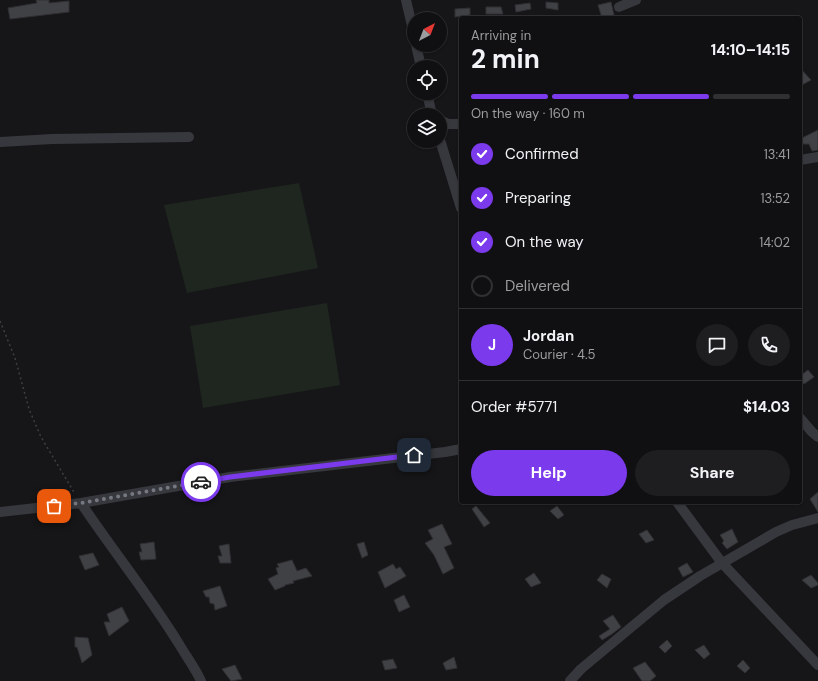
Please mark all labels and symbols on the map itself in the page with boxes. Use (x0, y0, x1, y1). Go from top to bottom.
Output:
north arrow (407, 12, 447, 52)
pin (397, 438, 431, 472)
courier (181, 462, 221, 502)
pin (37, 489, 71, 523)

